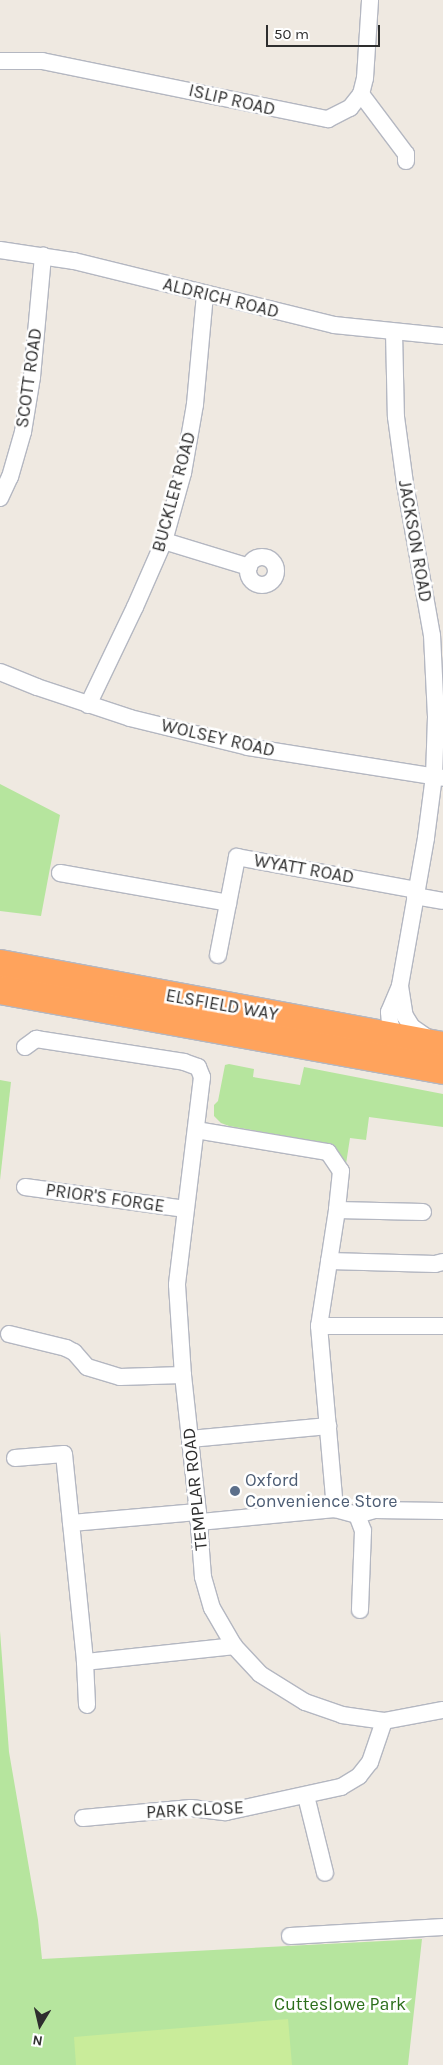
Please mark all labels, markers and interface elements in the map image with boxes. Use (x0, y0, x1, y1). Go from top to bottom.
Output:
scale bar (268, 15, 382, 47)
text: 50 m (274, 25, 309, 43)
street label: ISLIP ROAD (186, 80, 278, 120)
street label: ALDRICH ROAD (161, 273, 281, 323)
street label: SCOTT ROAD (11, 327, 47, 429)
street label: BUCKLER ROAD (148, 430, 200, 554)
street label: JACKSON ROAD (394, 478, 436, 604)
street label: WOLSEY ROAD (159, 714, 277, 762)
street label: WYATT ROAD (252, 850, 356, 888)
street label: ELSFIELD WAY (164, 984, 280, 1026)
street label: PRIOR'S FORGE (44, 1179, 166, 1217)
street label: TEMPLAR ROAD (178, 1427, 212, 1551)
place label: Oxford Convenience Store (245, 1470, 397, 1512)
marker: Oxford Convenience Store (229, 1485, 241, 1497)
street label: PARK CLOSE (146, 1797, 244, 1823)
park label: Cutteslowe Park (274, 1993, 406, 2015)
north arrow (15, 2000, 65, 2050)
text: N (31, 2031, 44, 2049)

